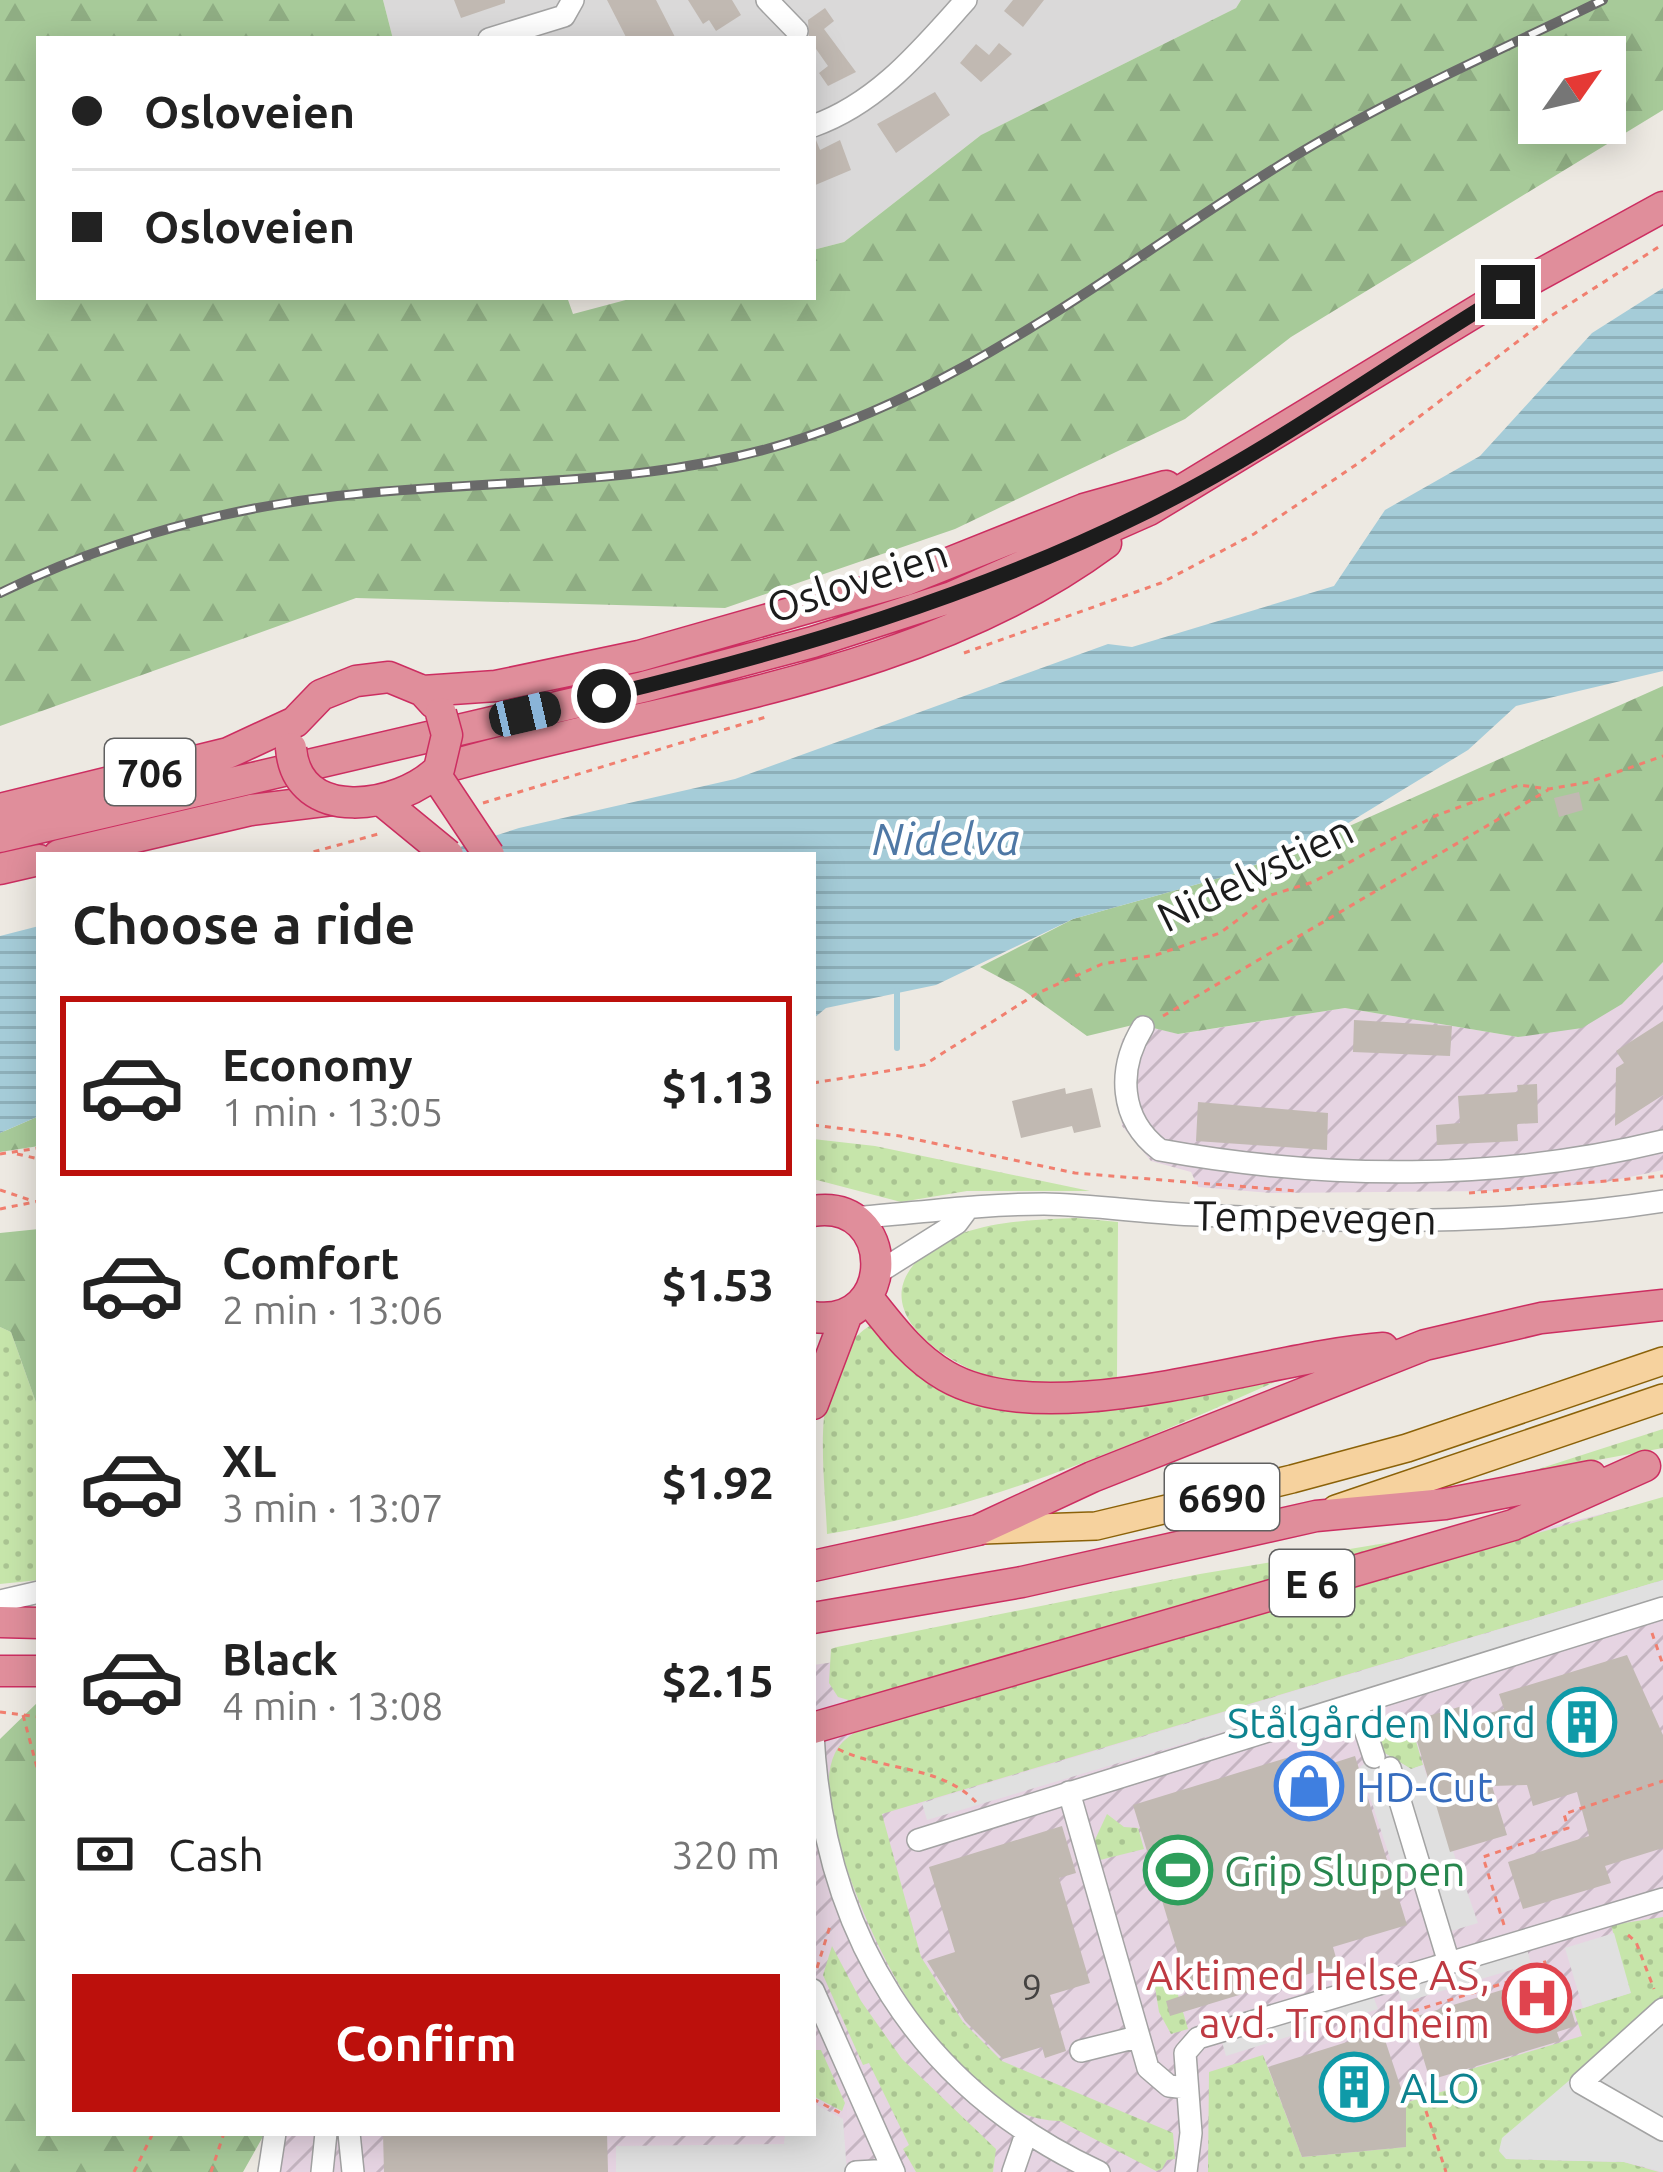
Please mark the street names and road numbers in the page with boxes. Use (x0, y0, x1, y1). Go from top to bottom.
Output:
street label: Osloveien (761, 529, 953, 631)
road number: 706 (105, 739, 195, 805)
street label: Nidelvstien (1150, 806, 1360, 940)
street label: Tempevegen (1193, 1191, 1437, 1243)
road number: 6690 (1165, 1464, 1279, 1530)
road number: E 6 (1270, 1550, 1354, 1616)

